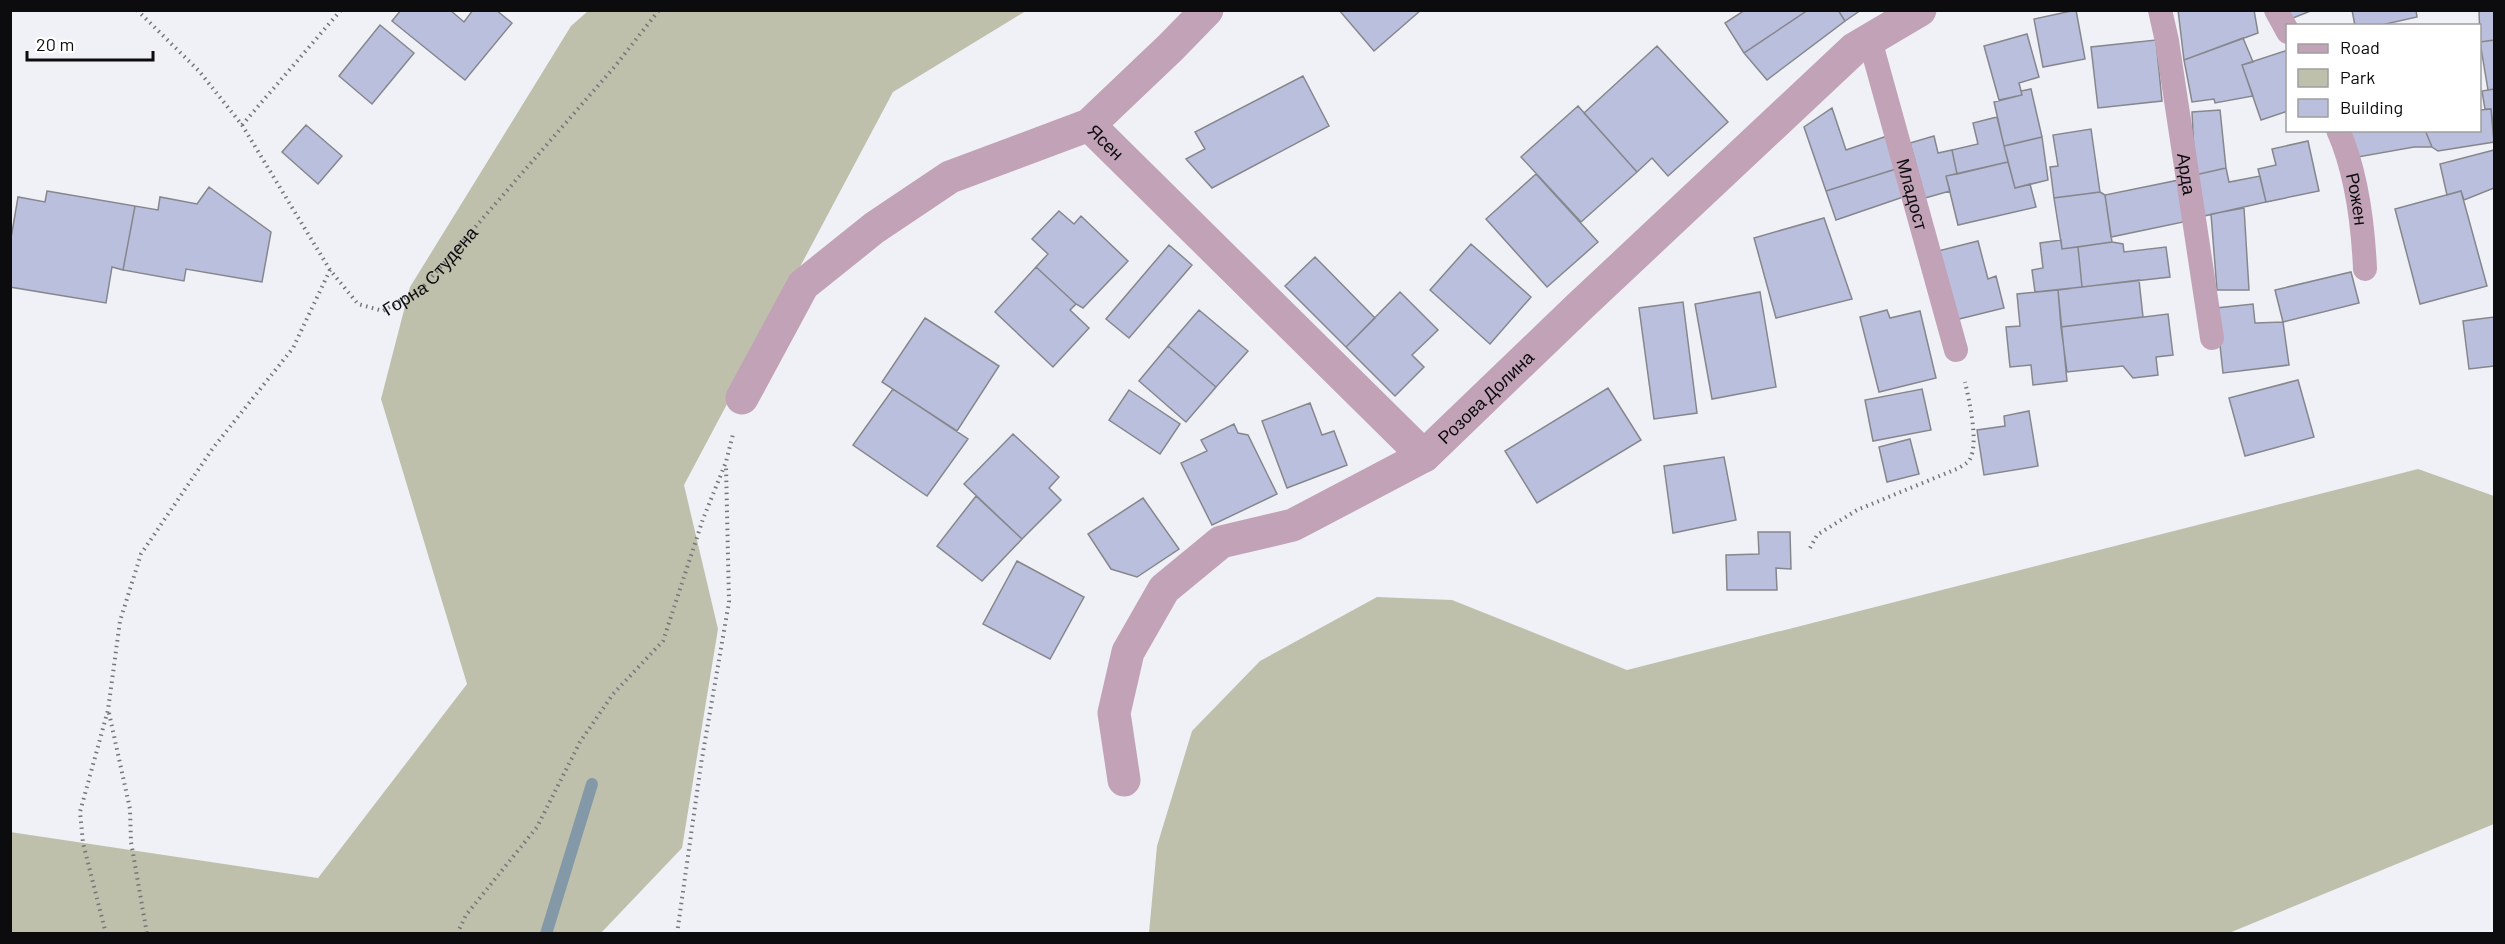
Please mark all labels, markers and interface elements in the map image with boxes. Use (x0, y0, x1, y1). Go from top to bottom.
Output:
scale bar (27, 24, 153, 62)
legend (2286, 24, 2481, 132)
text: 20 m (36, 33, 74, 55)
text: Road (2340, 36, 2380, 58)
text: Park (2340, 66, 2375, 88)
text: Building (2340, 96, 2403, 118)
street label: Ясен (1083, 119, 1129, 164)
street label: Арда (2173, 151, 2201, 197)
street label: Младост (1892, 156, 1933, 232)
street label: Рожен (2342, 171, 2373, 227)
street label: Горна Студена (378, 221, 483, 320)
street label: Розова Долина (1433, 345, 1539, 448)

